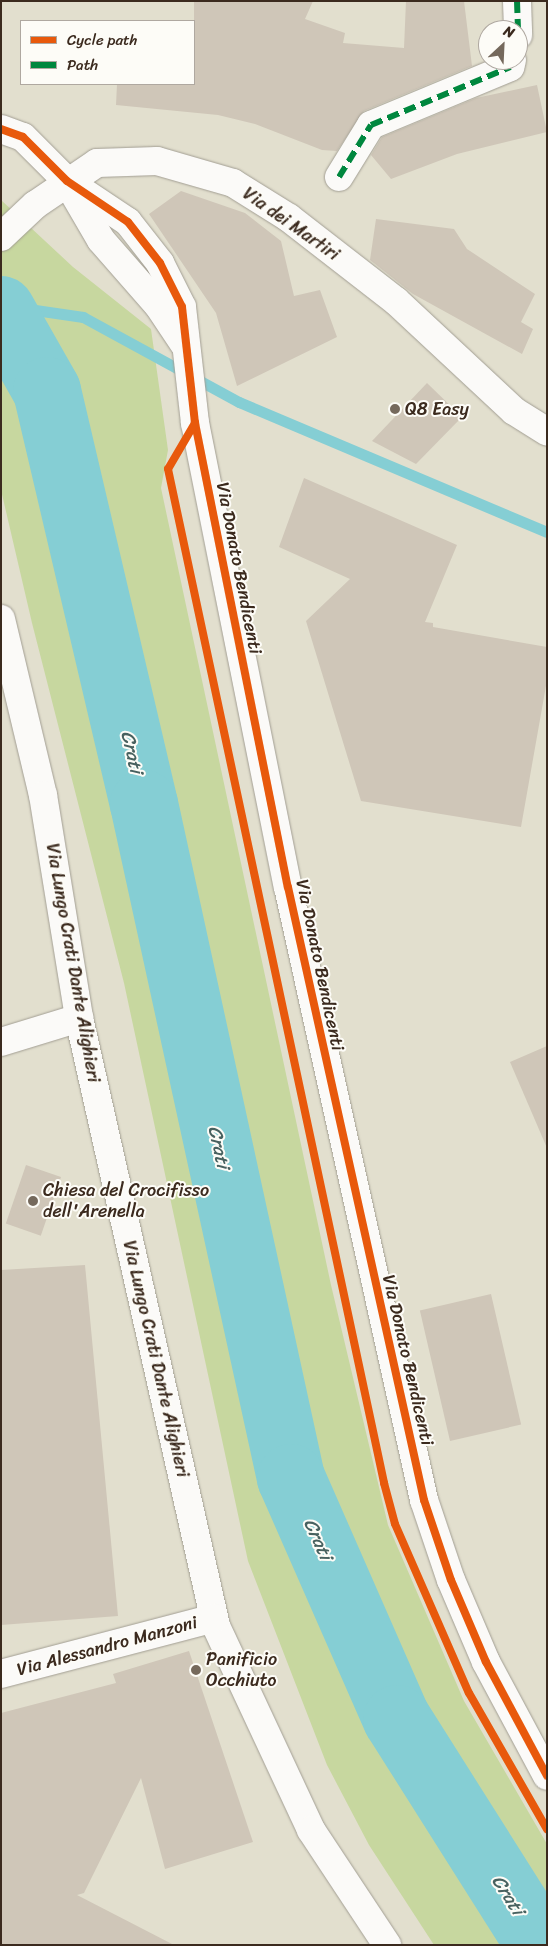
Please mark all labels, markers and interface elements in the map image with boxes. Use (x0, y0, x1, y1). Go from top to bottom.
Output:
text: N (499, 18, 519, 45)
legend (20, 20, 195, 85)
north arrow (478, 20, 528, 70)
text: Cycle path (67, 27, 137, 53)
text: Path (67, 52, 98, 78)
street label: Via dei Martiri (238, 182, 344, 266)
place label: Q8 Easy (405, 398, 469, 420)
marker: Q8 Easy (389, 403, 401, 415)
street label: Via Donato Bendicenti (212, 480, 266, 656)
water label: Crati (116, 729, 148, 775)
street label: Via Lungo Crati Dante Alighieri (41, 842, 105, 1084)
street label: Via Donato Bendicenti (291, 877, 349, 1053)
water label: Crati (203, 1124, 235, 1170)
place label: Chiesa del Crocifisso dell'Arenella (43, 1180, 208, 1222)
marker: Chiesa del Crocifisso dell'Arenella (27, 1195, 39, 1207)
street label: Via Lungo Crati Dante Alighieri (118, 1238, 194, 1480)
street label: Via Donato Bendicenti (378, 1273, 438, 1447)
water label: Crati (299, 1515, 337, 1563)
street label: Via Alessandro Manzoni (14, 1611, 200, 1681)
place label: Panificio Occhiuto (206, 1649, 277, 1692)
marker: Panificio Occhiuto (190, 1664, 202, 1676)
water label: Crati (487, 1871, 529, 1919)

